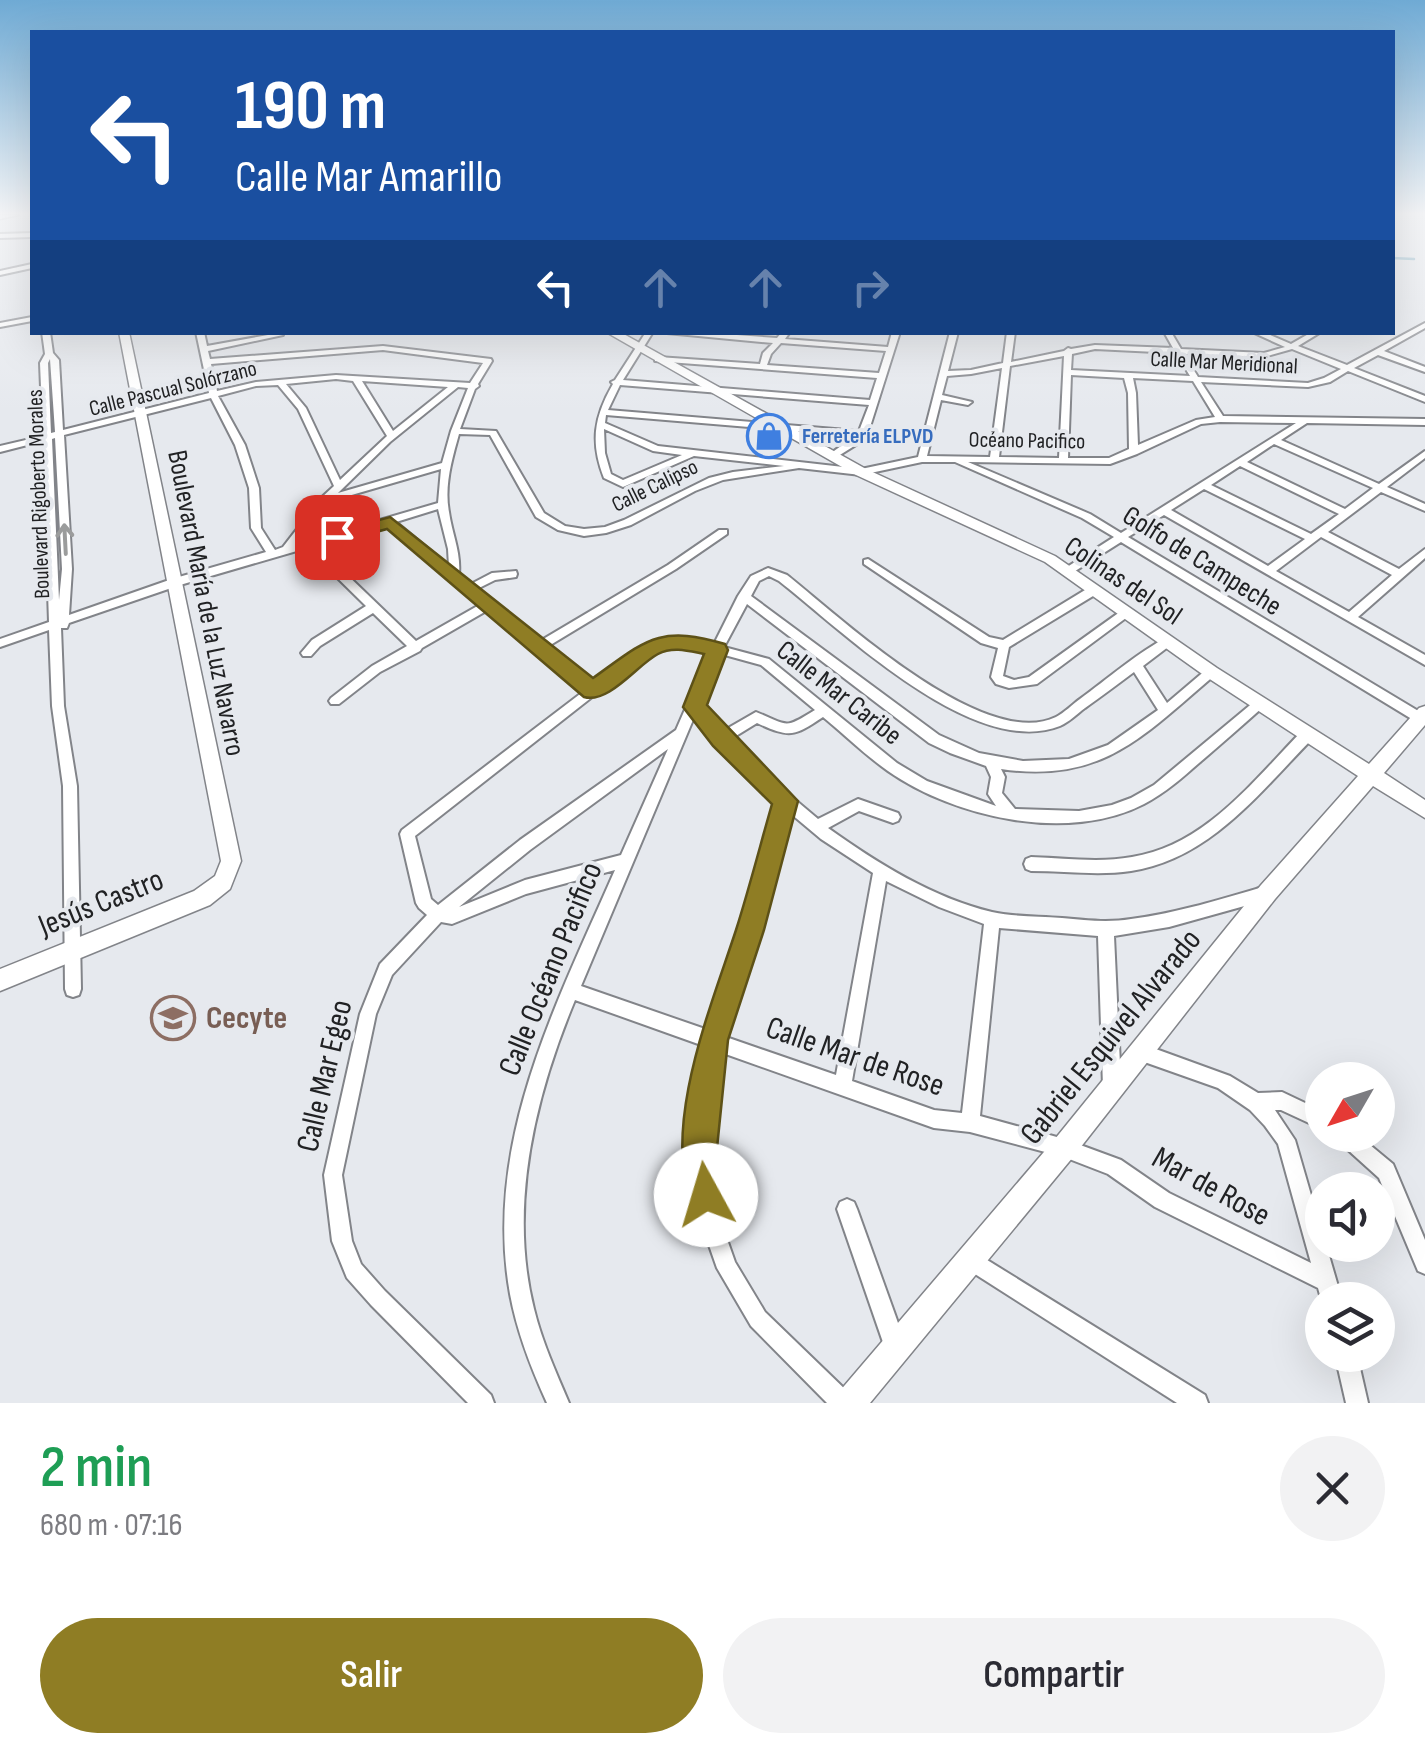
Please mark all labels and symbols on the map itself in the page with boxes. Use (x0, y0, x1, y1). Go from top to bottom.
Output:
street label: Calle Mar Meridional (1150, 346, 1298, 380)
street label: Calle Pascual Solórzano (86, 355, 260, 423)
street label: Boulevard Rigoberto Morales (22, 389, 56, 599)
shop icon: Ferretería ELPVD (746, 413, 792, 459)
place label: Ferretería ELPVD (802, 423, 933, 450)
street label: Océano Pacifico (968, 426, 1086, 456)
street label: Boulevard María de la Luz Navarro (160, 447, 252, 759)
street label: Calle Calipso (607, 454, 703, 518)
pin (295, 495, 380, 580)
street label: Golfo de Campeche (1117, 499, 1287, 623)
one-way arrow (55, 523, 74, 555)
street label: Colinas del Sol (1058, 530, 1188, 632)
street label: Calle Mar Caribe (770, 634, 908, 752)
street label: Calle Océano Pacifico (490, 856, 612, 1082)
street label: Jesús Castro (32, 860, 169, 946)
street label: Gabriel Esquivel Alvarado (1012, 921, 1210, 1153)
school or university icon: Cecyte (150, 995, 196, 1041)
street label: Calle Mar Egeo (289, 996, 361, 1156)
place label: Cecyte (206, 999, 287, 1038)
street label: Calle Mar de Rose (761, 1008, 949, 1106)
north arrow (1305, 1062, 1395, 1152)
street label: Mar de Rose (1145, 1139, 1277, 1235)
position arrow (654, 1143, 758, 1247)

